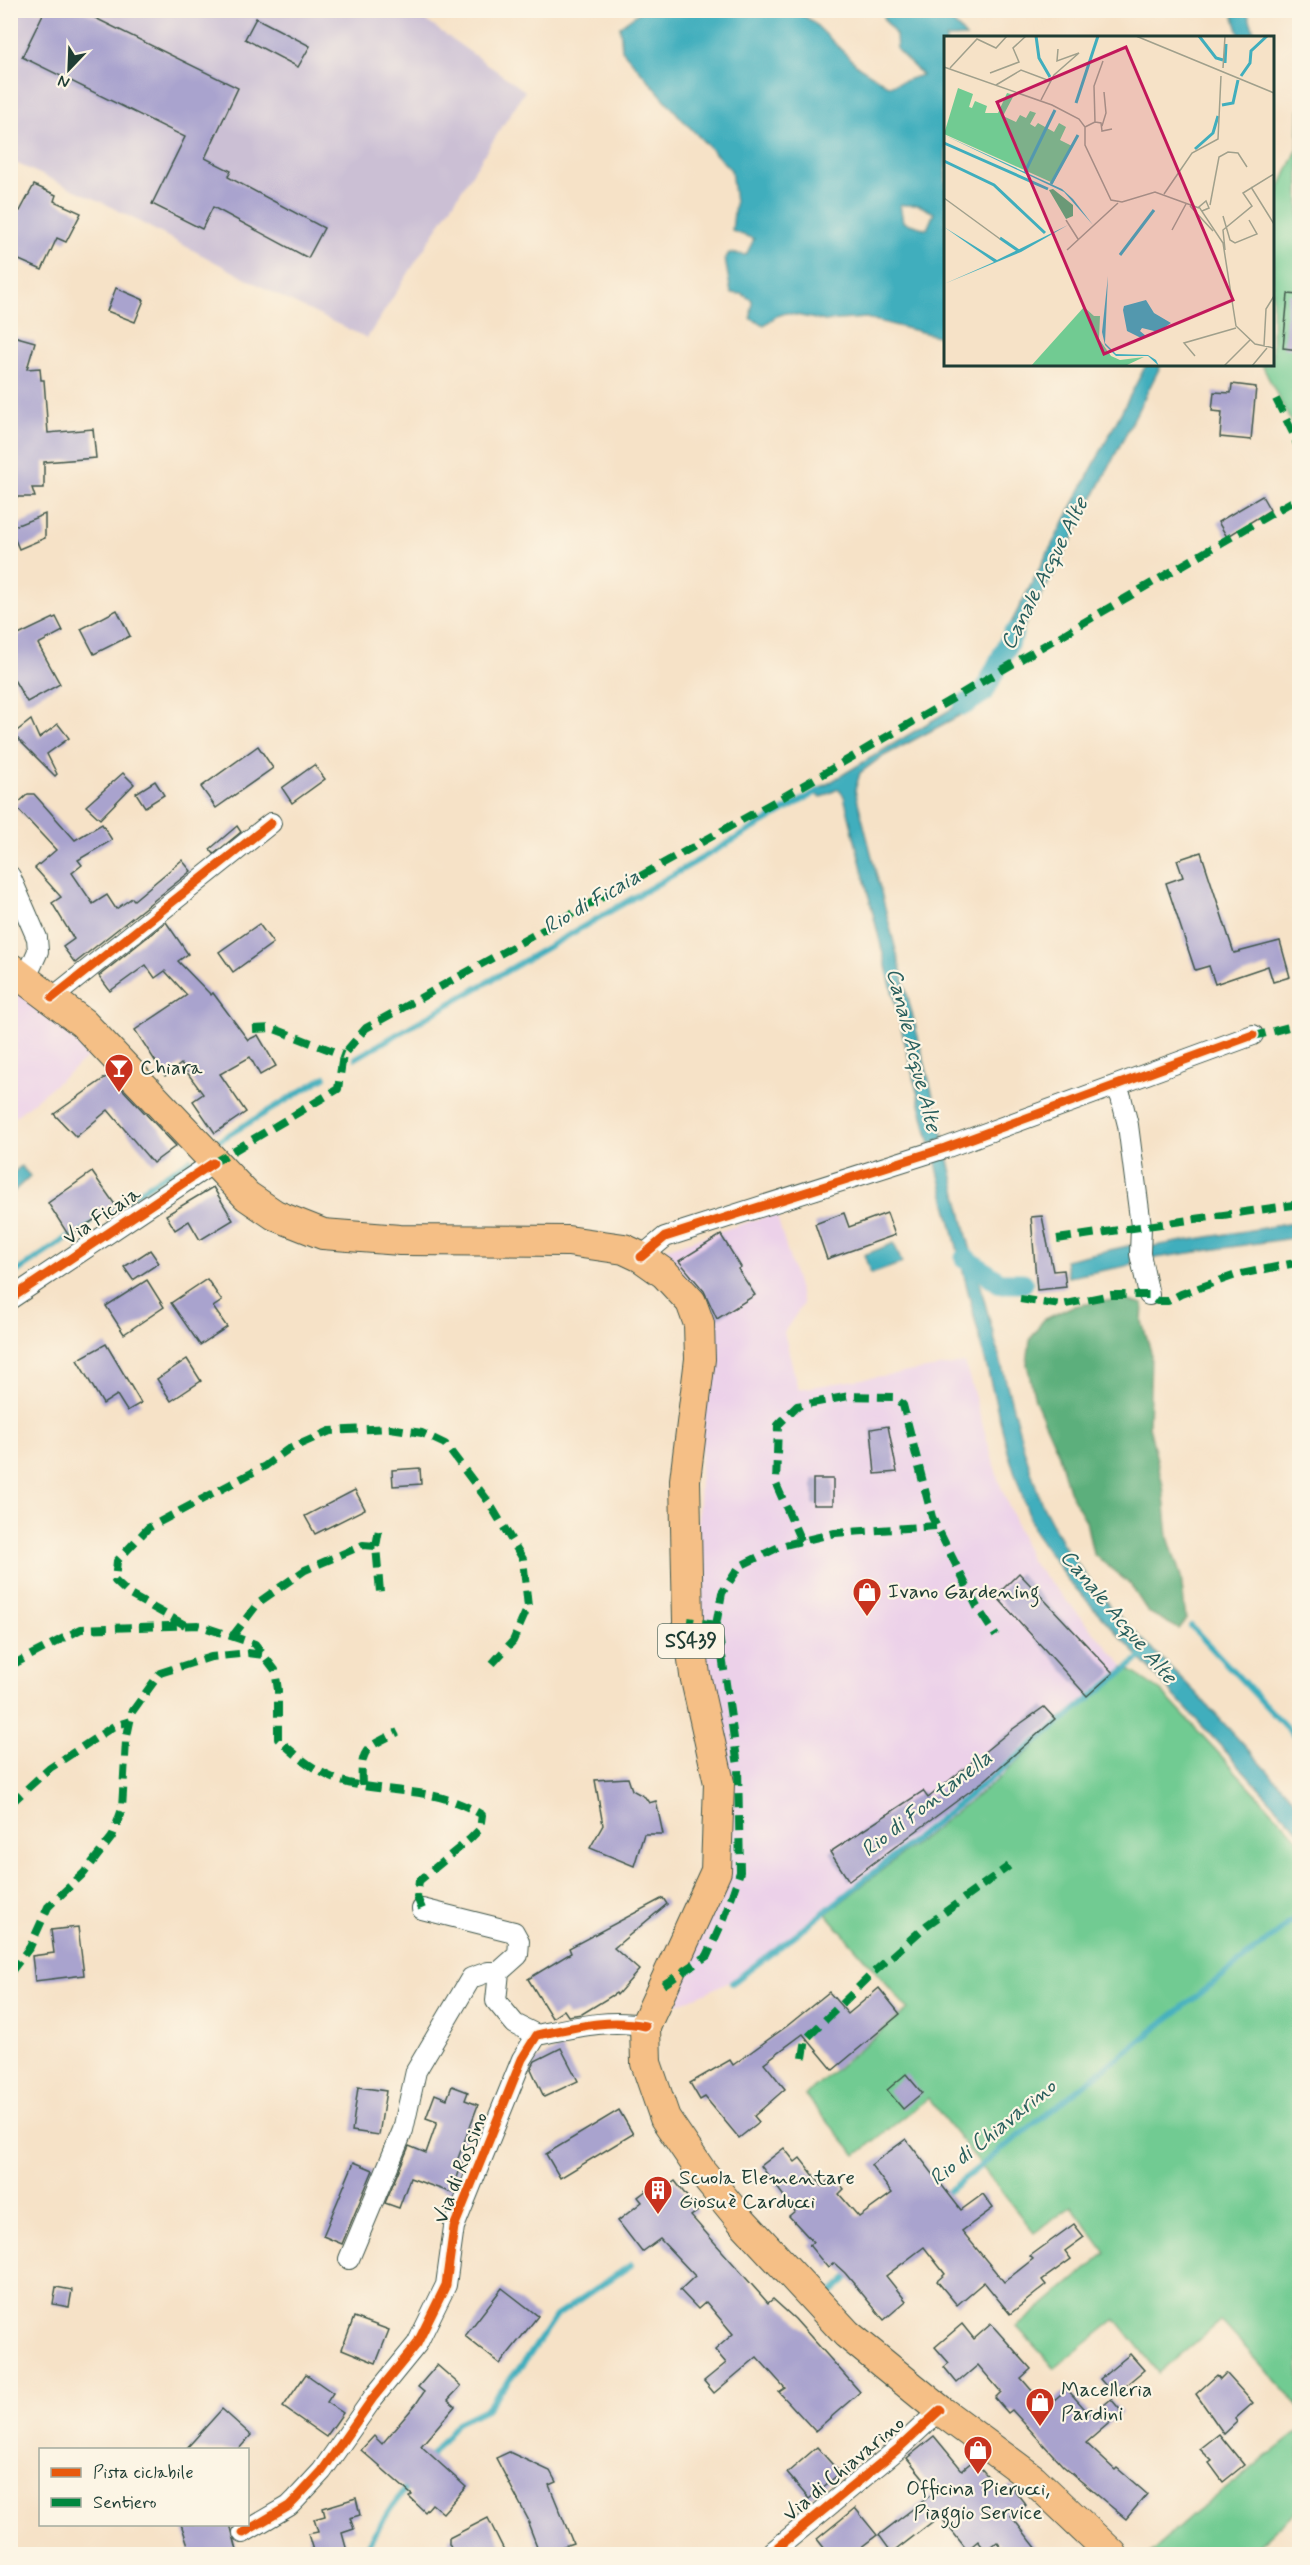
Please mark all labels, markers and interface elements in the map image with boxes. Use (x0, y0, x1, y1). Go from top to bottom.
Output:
inset map (944, 36, 1274, 366)
north arrow (39, 39, 99, 99)
text: N (55, 70, 73, 93)
water label: Canale Acque Alte (995, 492, 1096, 655)
water label: Rio di Ficaia (538, 863, 646, 941)
water label: Canale Acque Alte (879, 965, 947, 1136)
bar icon: Chiara (103, 1052, 135, 1094)
place label: Chiara (140, 1054, 203, 1082)
street label: Via Ficaia (58, 1180, 147, 1252)
water label: Canale Acque Alte (1053, 1544, 1183, 1691)
shop icon: Ivano Gardening (851, 1576, 883, 1618)
place label: Ivano Gardening (888, 1578, 1040, 1608)
road number: SS439 (658, 1624, 724, 1658)
water label: Rio di Fontanella (856, 1744, 998, 1864)
water label: Rio di Chiavarino (924, 2073, 1063, 2193)
street label: Via di Rossino (427, 2108, 495, 2228)
place label: Scuola Elementare Giosuè Carducci (679, 2164, 855, 2216)
building icon: Scuola Elementare Giosuè Carducci (642, 2174, 674, 2216)
place label: Macelleria Pardini (1061, 2376, 1152, 2428)
shop icon: Macelleria Pardini (1024, 2386, 1056, 2428)
street label: Via di Chiavarino (777, 2410, 911, 2528)
shop icon: Officina Pierucci, Piaggio Service (962, 2434, 994, 2476)
legend (39, 2448, 249, 2526)
text: Pista ciclabile (93, 2461, 194, 2485)
place label: Officina Pierucci, Piaggio Service (906, 2475, 1050, 2529)
text: Sentiero (93, 2491, 157, 2515)

